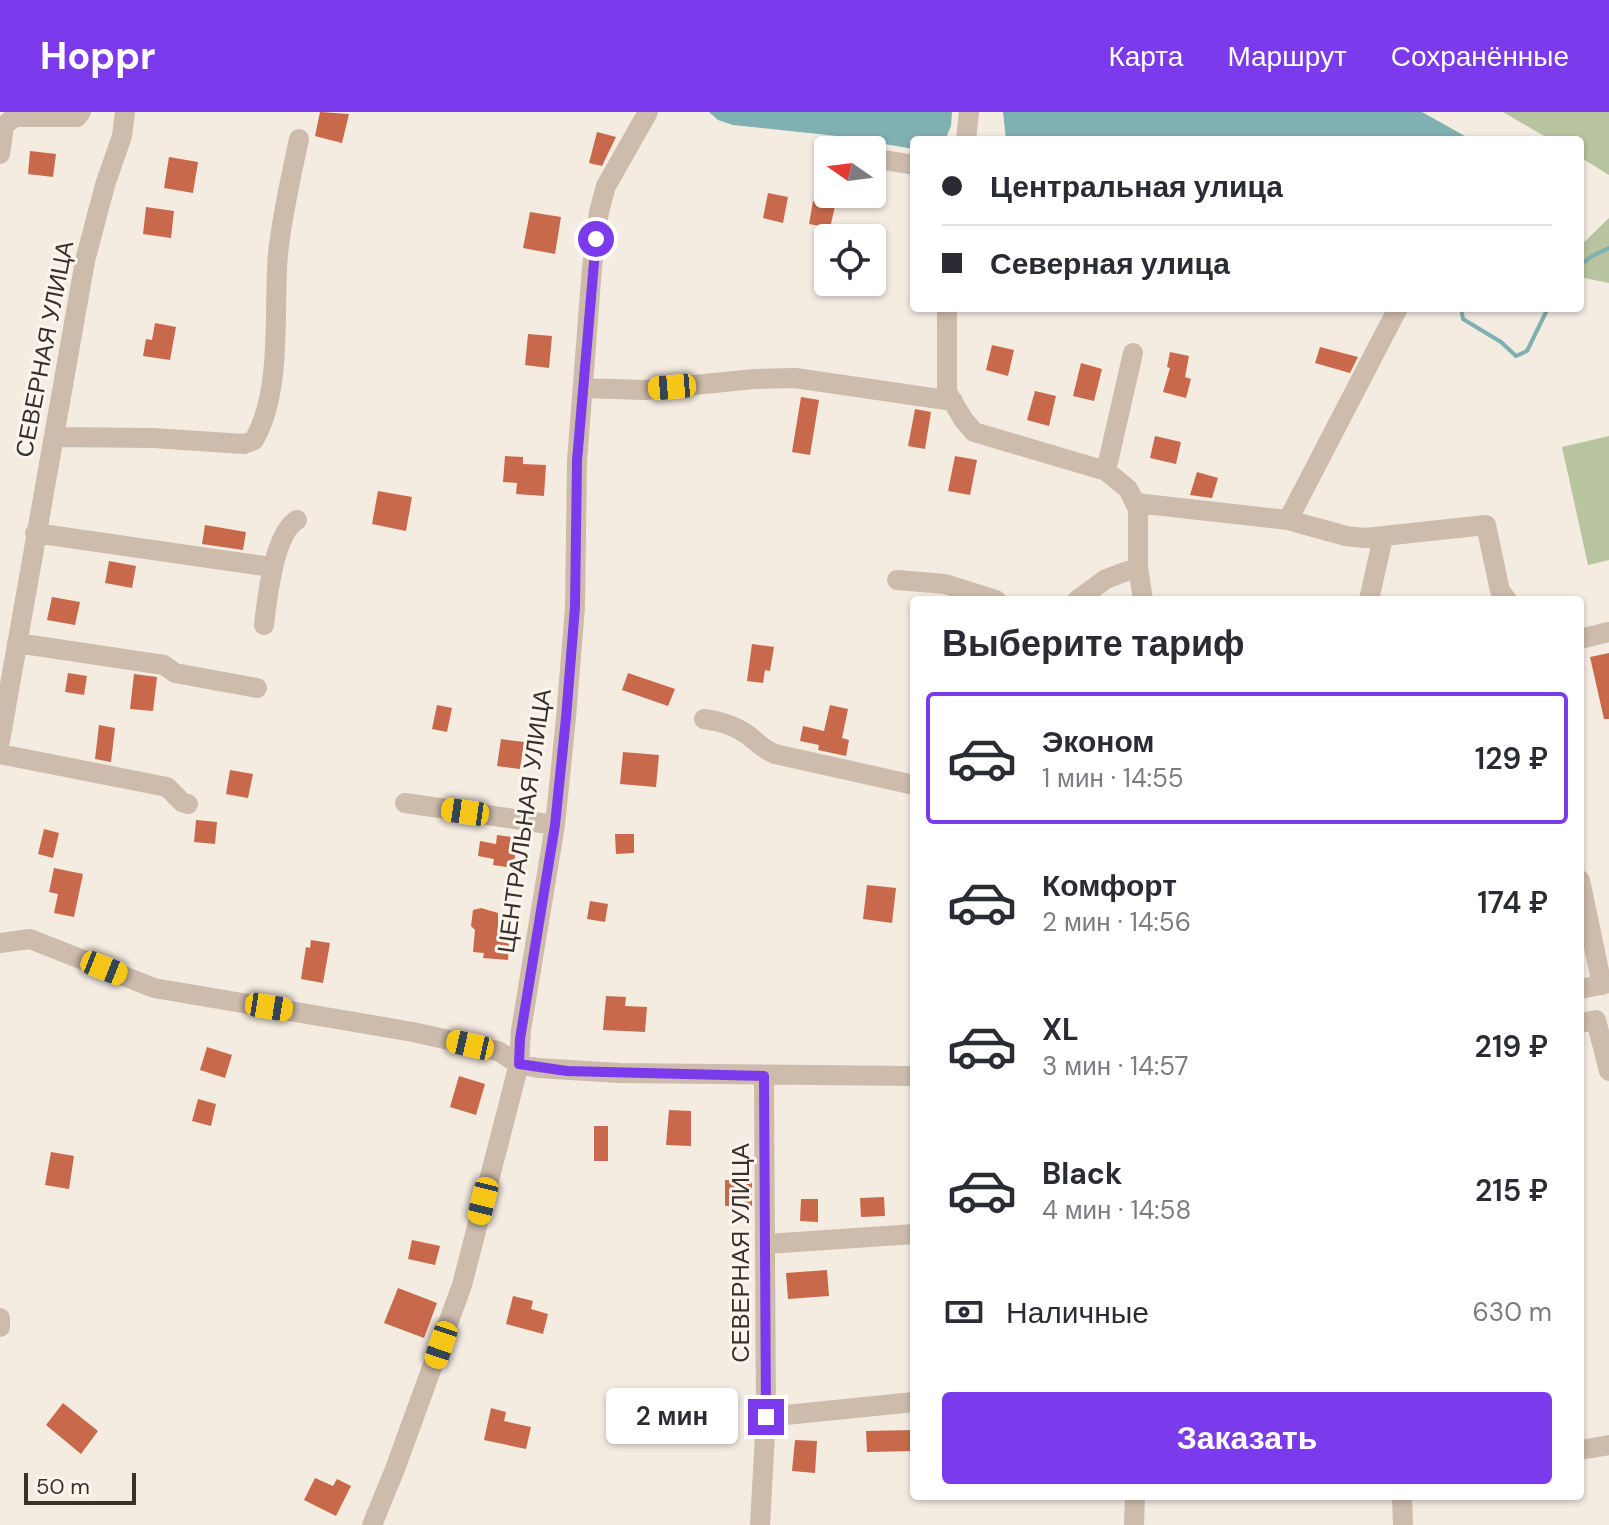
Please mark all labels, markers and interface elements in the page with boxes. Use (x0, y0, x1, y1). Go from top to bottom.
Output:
text: Hoppr (40, 31, 156, 81)
text: Карта (1108, 38, 1183, 75)
text: Маршрут (1227, 38, 1347, 75)
text: Сохранённые (1391, 38, 1569, 75)
north arrow (814, 136, 886, 208)
map controls (814, 136, 886, 296)
text: Центральная улица (990, 167, 1283, 206)
route start (578, 221, 614, 257)
button: locate (814, 224, 886, 296)
street label: СЕВЕРНАЯ УЛИЦА (8, 238, 80, 460)
text: Северная улица (990, 244, 1230, 283)
car (647, 373, 697, 401)
text: Выберите тариф (942, 620, 1245, 667)
street label: ЦЕНТРАЛЬНАЯ УЛИЦА (490, 687, 558, 955)
icon: car (946, 722, 1018, 794)
text: Эконом (1042, 722, 1155, 761)
text: 129 ₽ (1475, 739, 1548, 778)
text: 1 мин · 14:55 (1042, 761, 1184, 795)
car (440, 797, 490, 827)
icon: car (946, 866, 1018, 938)
text: Комфорт (1042, 866, 1177, 905)
text: 174 ₽ (1477, 883, 1548, 922)
text: 2 мин · 14:56 (1042, 905, 1191, 939)
car (77, 948, 131, 988)
car (243, 991, 295, 1023)
icon: car (946, 1010, 1018, 1082)
text: XL (1042, 1010, 1079, 1049)
text: 219 ₽ (1475, 1027, 1548, 1066)
car (444, 1028, 496, 1062)
text: 3 мин · 14:57 (1042, 1049, 1188, 1083)
street label: СЕВЕРНАЯ УЛИЦА (725, 1143, 756, 1363)
icon: car (946, 1154, 1018, 1226)
text: Black (1042, 1154, 1122, 1193)
text: 215 ₽ (1475, 1171, 1548, 1210)
car (466, 1175, 500, 1227)
text: 4 мин · 14:58 (1042, 1193, 1191, 1227)
icon: cash (942, 1290, 986, 1334)
text: Наличные (1006, 1293, 1149, 1332)
text: 630 m (1472, 1295, 1552, 1329)
car (422, 1318, 460, 1372)
callout: 2 мин (606, 1389, 738, 1445)
button: Заказать (942, 1392, 1552, 1484)
text: 2 мин (636, 1399, 708, 1433)
route end (748, 1399, 784, 1435)
scale bar (24, 1469, 136, 1505)
text: 50 m (36, 1472, 90, 1501)

